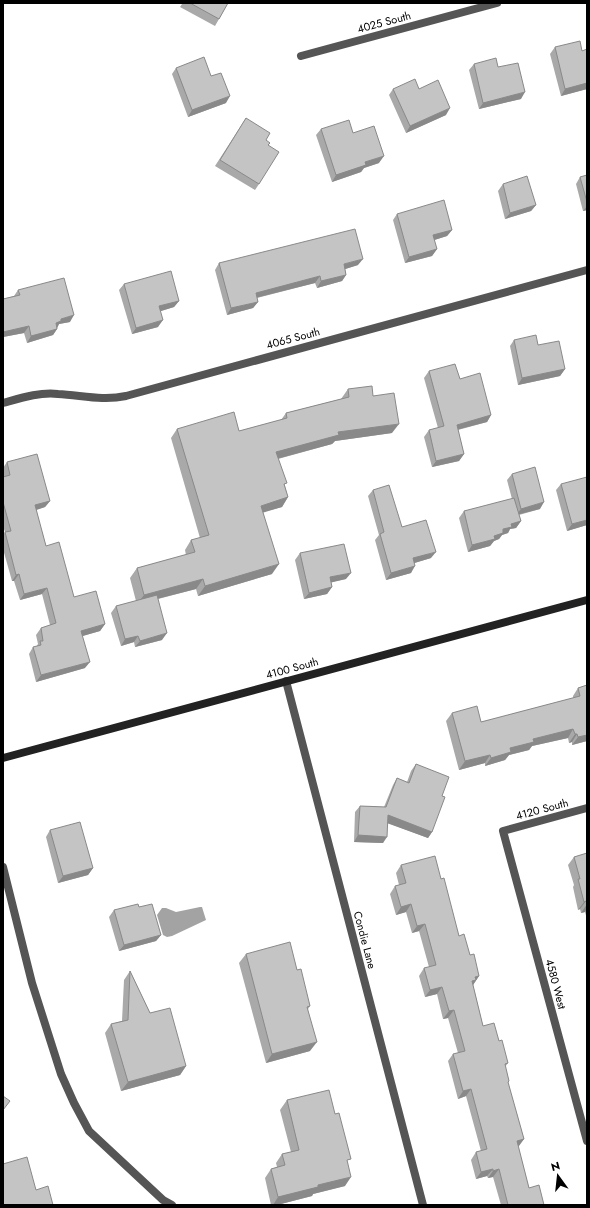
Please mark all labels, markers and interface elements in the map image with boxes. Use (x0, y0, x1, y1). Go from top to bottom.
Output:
street label: 4025 South (355, 7, 413, 37)
street label: 4065 South (264, 323, 322, 353)
street label: 4100 South (264, 653, 320, 683)
street label: 4120 South (514, 794, 570, 824)
street label: Condie Lane (350, 909, 380, 971)
street label: 4580 West (542, 957, 570, 1011)
north arrow (538, 1156, 578, 1196)
text: N (549, 1157, 562, 1175)

